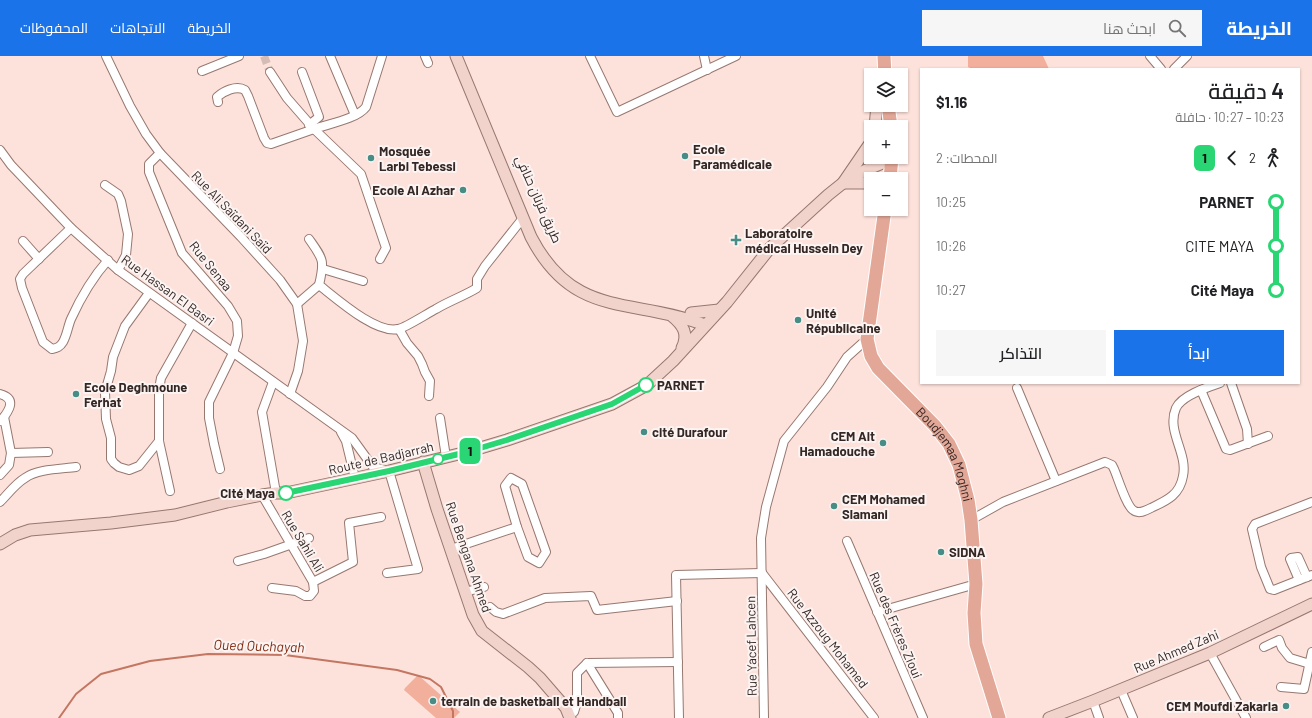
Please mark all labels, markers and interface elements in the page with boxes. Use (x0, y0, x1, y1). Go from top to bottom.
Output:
search box (922, 10, 1202, 46)
text: الخريطة (1226, 16, 1292, 39)
icon: search (1166, 17, 1188, 39)
text: المحفوظات (20, 19, 88, 36)
text: الاتجاهات (110, 19, 166, 36)
text: الخريطة (188, 19, 231, 36)
text: ابحث هنا (1103, 19, 1156, 37)
map controls (864, 68, 908, 216)
button: layers (864, 68, 908, 112)
text: 4 دقيقة (1208, 77, 1284, 103)
text: $1.16 (936, 93, 967, 111)
text: 10:23 – 10:27 · حافلة (1175, 109, 1284, 125)
button: + (864, 120, 908, 164)
place label: Ecole Paramédicale (693, 141, 772, 172)
place label: Mosquée Larbi Tebessi (379, 143, 456, 174)
icon: back (1221, 147, 1243, 169)
icon: walk (1262, 147, 1284, 169)
text: 1 (1202, 149, 1207, 166)
text: المحطات: 2 (936, 150, 998, 166)
text: 2 (1249, 150, 1256, 166)
marker: Ecole Paramédicale (680, 151, 690, 161)
marker: Mosquée Larbi Tebessi (366, 153, 376, 163)
street label: طريق فرنان حنافي (510, 153, 565, 247)
street label: Rue Ali Saïdani Saïd (188, 167, 276, 257)
button: − (864, 172, 908, 216)
place label: Ecole Al Azhar (372, 182, 455, 198)
marker: Ecole Al Azhar (458, 185, 468, 195)
text: PARNET (1199, 193, 1254, 211)
text: 10:25 (936, 194, 966, 210)
place label: Laboratoire médical Hussein Dey (745, 225, 863, 256)
marker: Laboratoire médical Hussein Dey (730, 234, 742, 246)
text: CITE MAYA (1185, 237, 1254, 255)
street label: Rue Senaa (186, 238, 236, 294)
text: 10:26 (936, 238, 966, 254)
street label: Rue Hassan El Basri (119, 251, 217, 329)
text: Cité Maya (1191, 281, 1254, 299)
text: 10:27 (936, 282, 965, 298)
place label: Unité Républicaine (806, 305, 881, 336)
marker: Unité Républicaine (793, 315, 803, 325)
button: التذاكر (936, 330, 1106, 376)
button: ابدأ (1114, 330, 1284, 376)
marker: PARNET (638, 377, 654, 393)
place label: PARNET (657, 377, 705, 393)
place label: Ecole Deghmoune Ferhat (84, 379, 187, 410)
marker: Ecole Deghmoune Ferhat (71, 389, 81, 399)
street label: Boudjemaa Moghni (913, 404, 976, 503)
place label: cité Durafour (652, 424, 727, 440)
marker: cité Durafour (639, 427, 649, 437)
place label: CEM Ait Hamadouche (799, 428, 875, 459)
street label: Route de Badjarrah (327, 438, 435, 478)
line badge: 1 (457, 438, 483, 464)
marker: CEM Ait Hamadouche (878, 438, 888, 448)
text: 1 (468, 442, 472, 459)
unlabelled marker (432, 453, 444, 465)
place label: Cité Maya (220, 485, 275, 501)
marker: Cité Maya (278, 485, 294, 501)
place label: CEM Mohamed Slamani (842, 491, 925, 522)
street label: Rue Bengana Ahmed (443, 500, 495, 614)
marker: CEM Mohamed Slamani (829, 501, 839, 511)
street label: Rue Sahli Ali (278, 507, 328, 575)
place label: SIDNA (949, 544, 986, 560)
marker: SIDNA (936, 547, 946, 557)
street label: Rue des Frères Zioui (866, 569, 926, 681)
street label: Rue Azzoug Mohamed (784, 585, 872, 691)
street label: Rue Yacef Lahcen (742, 596, 760, 696)
street label: Rue Ahmed Zahi (1131, 626, 1221, 676)
water label: Oued Ouchayah (213, 635, 305, 656)
place label: terrain de basketball et Handball (441, 693, 626, 709)
marker: terrain de basketball et Handball (428, 696, 438, 706)
place label: CEM Moufdi Zakaria (1166, 698, 1278, 714)
marker: CEM Moufdi Zakaria (1281, 701, 1291, 711)

